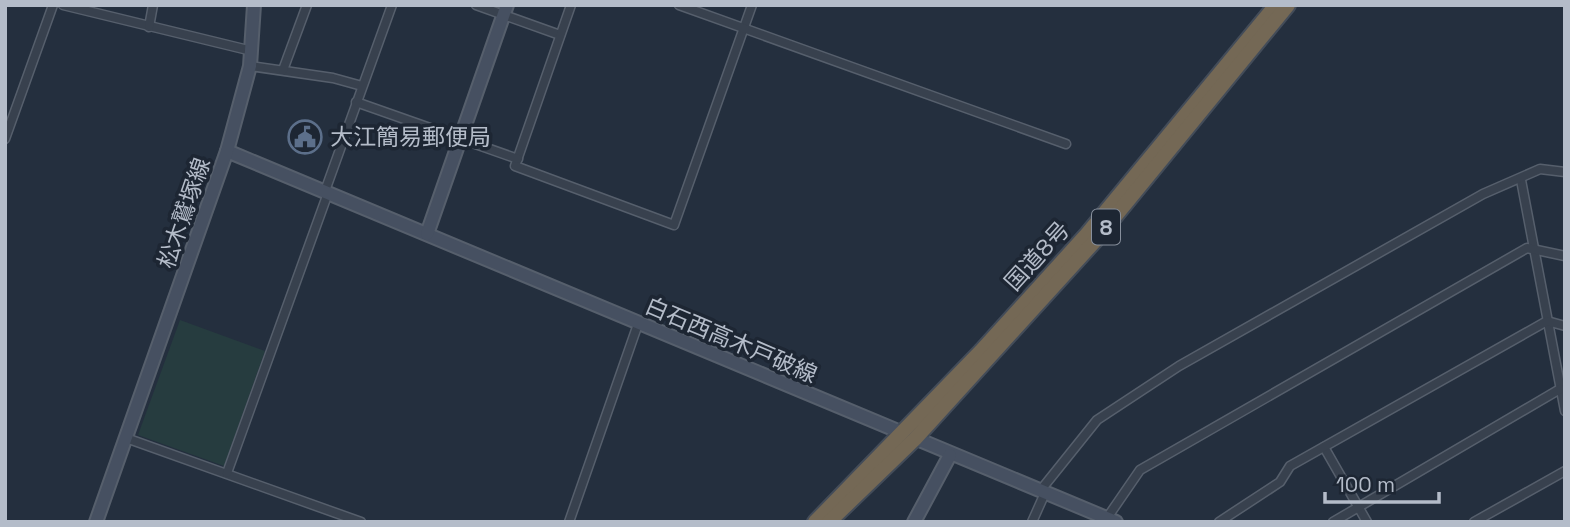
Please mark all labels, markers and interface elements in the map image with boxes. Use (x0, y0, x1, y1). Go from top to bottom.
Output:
public building icon: 大江簡易郵便局 (286, 118, 324, 156)
place label: 大江簡易郵便局 (330, 122, 491, 152)
street label: 松木鷲塚線 (151, 154, 217, 272)
road number: 8 (1092, 210, 1120, 244)
street label: 国道8号 (998, 215, 1076, 297)
street label: 白石西高木戸破線 (640, 290, 822, 390)
scale bar (1325, 461, 1439, 505)
text: 100 m (1336, 471, 1395, 498)

